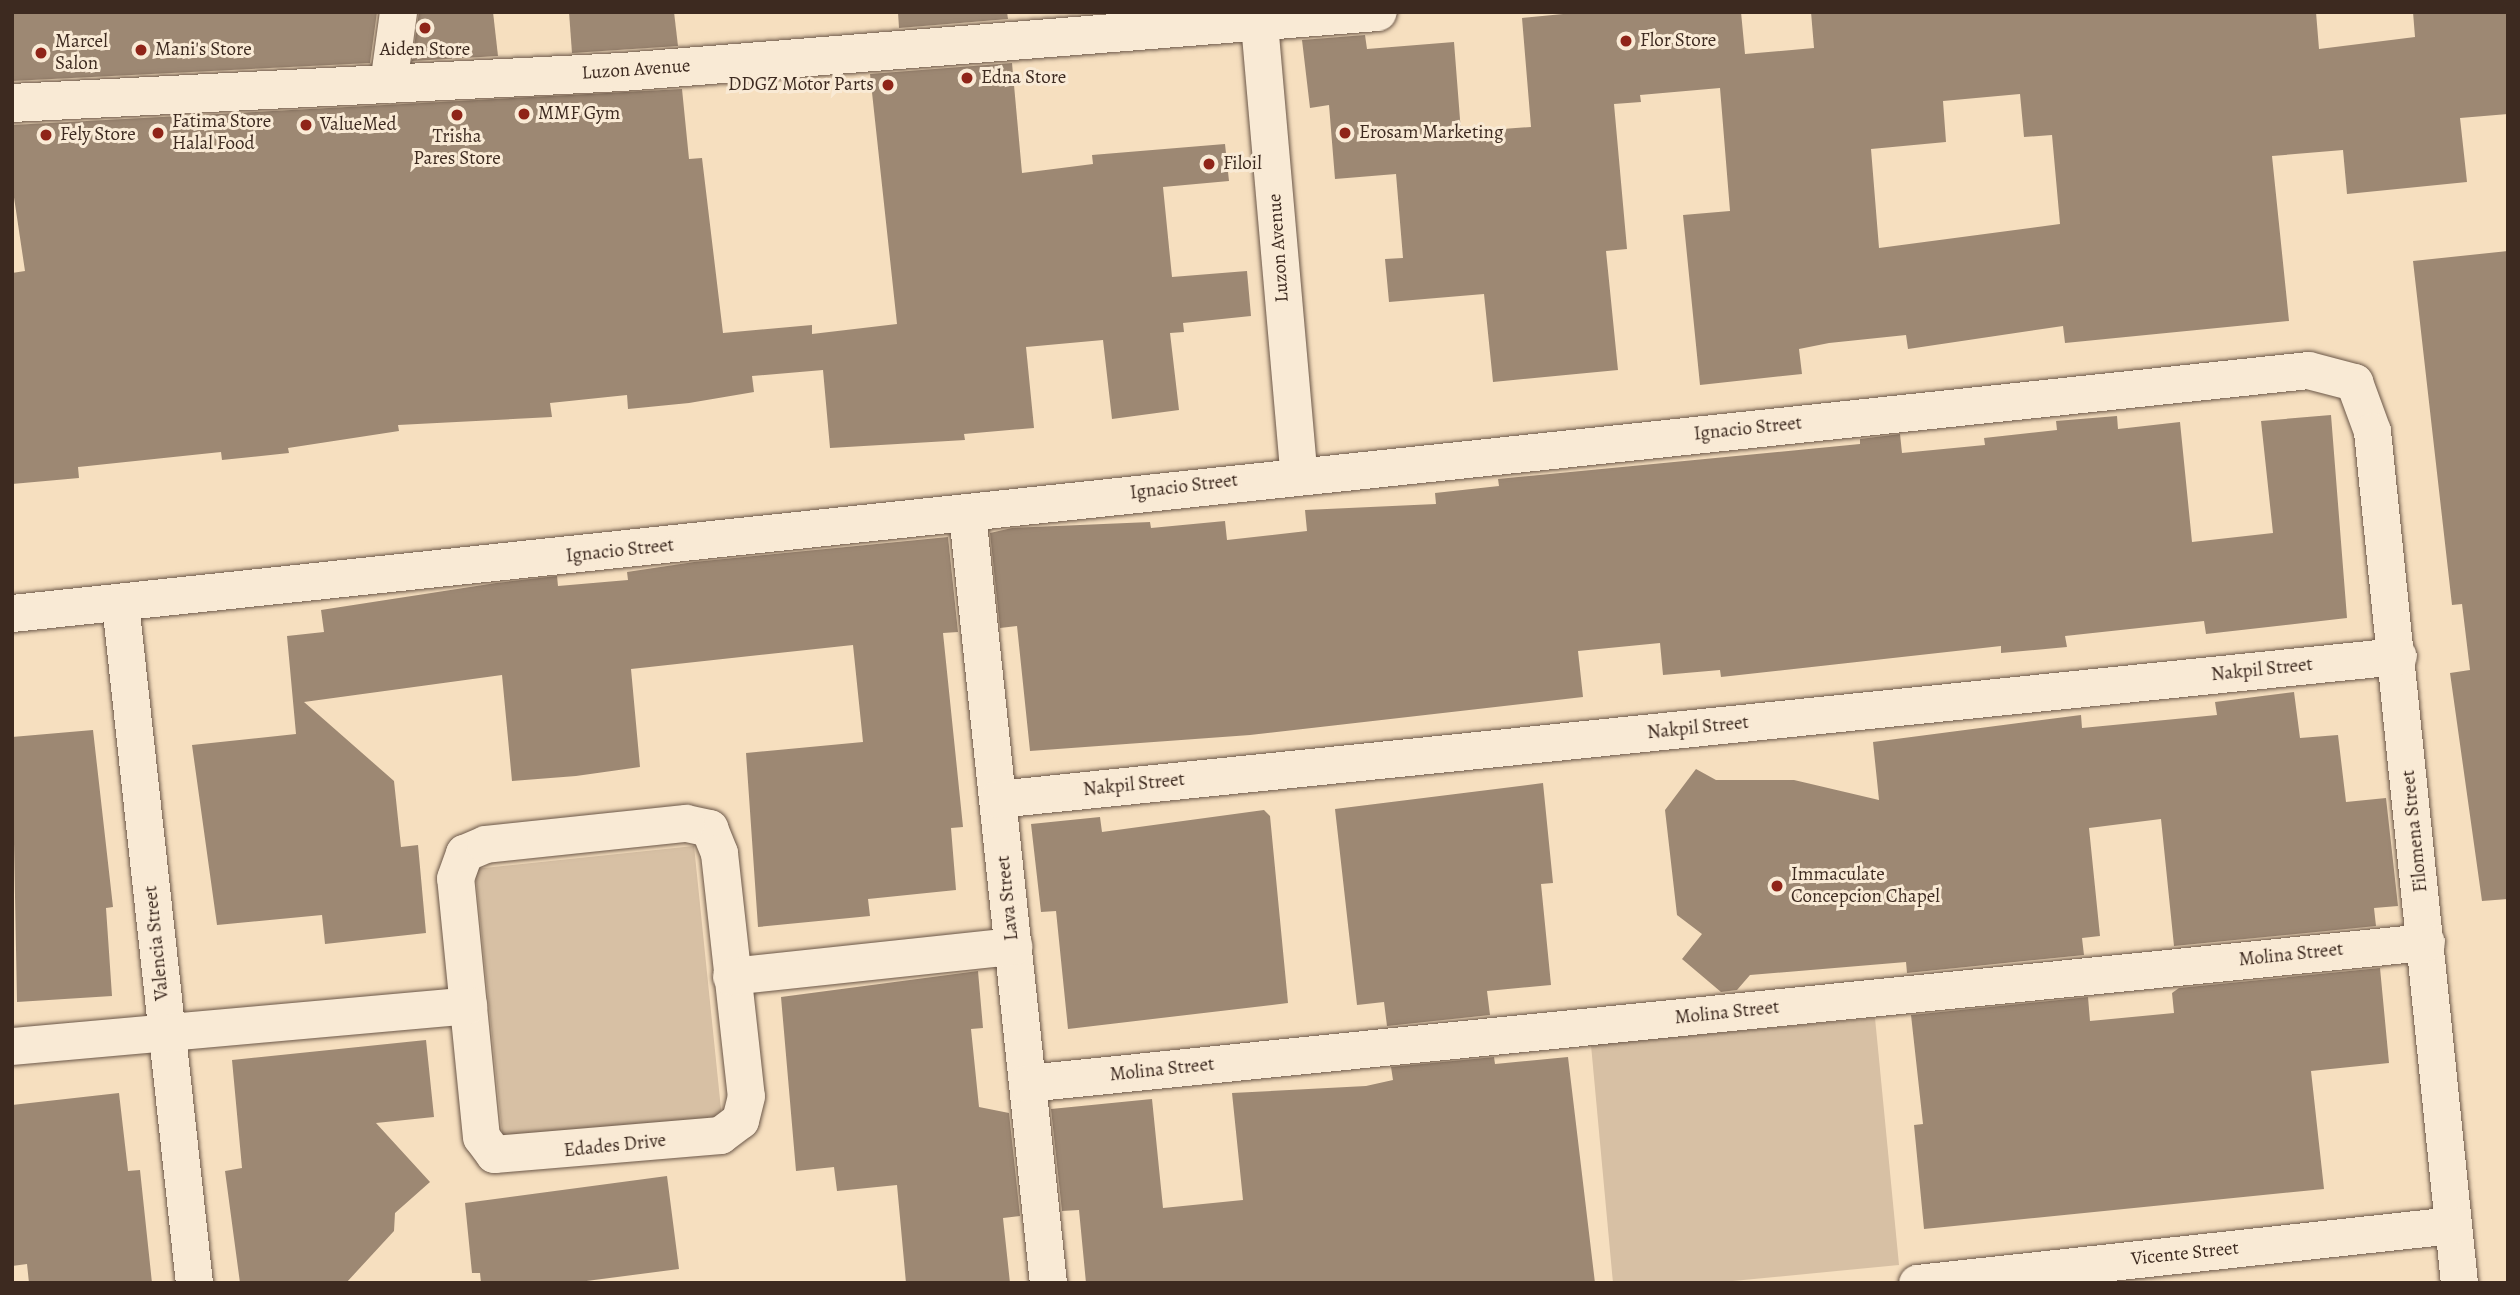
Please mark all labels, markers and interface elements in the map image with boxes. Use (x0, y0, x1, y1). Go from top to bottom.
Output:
marker: Aiden Store (417, 20, 433, 36)
place label: Flor Store (1640, 30, 1716, 52)
place label: Marcel Salon (55, 31, 108, 75)
marker: Flor Store (1618, 33, 1634, 49)
place label: Mani's Store (155, 39, 252, 61)
place label: Aiden Store (380, 39, 470, 61)
marker: Mani's Store (133, 42, 149, 58)
marker: Marcel Salon (33, 45, 49, 61)
street label: Luzon Avenue (581, 55, 691, 85)
place label: Edna Store (981, 67, 1066, 89)
marker: Edna Store (959, 70, 975, 86)
place label: DDGZ Motor Parts (728, 74, 874, 96)
marker: DDGZ Motor Parts (880, 77, 896, 93)
place label: MMF Gym (538, 103, 620, 125)
marker: MMF Gym (516, 106, 532, 122)
marker: Trisha Pares Store (449, 107, 465, 123)
place label: Fatima Store Halal Food (172, 111, 271, 155)
place label: ValueMed (320, 114, 397, 136)
marker: ValueMed (298, 117, 314, 133)
place label: Erosam Marketing (1359, 122, 1503, 144)
place label: Fely Store (60, 124, 136, 146)
marker: Fatima Store Halal Food (150, 125, 166, 141)
marker: Erosam Marketing (1337, 125, 1353, 141)
place label: Trisha Pares Store (413, 126, 501, 170)
marker: Fely Store (38, 127, 54, 143)
place label: Filoil (1223, 153, 1262, 175)
marker: Filoil (1201, 156, 1217, 172)
street label: Luzon Avenue (1264, 193, 1294, 303)
street label: Ignacio Street (1693, 412, 1803, 446)
street label: Ignacio Street (1129, 469, 1239, 505)
street label: Ignacio Street (565, 534, 675, 568)
street label: Nakpil Street (2210, 653, 2314, 687)
street label: Nakpil Street (1646, 711, 1750, 745)
street label: Nakpil Street (1082, 768, 1186, 802)
street label: Filomena Street (2397, 769, 2433, 893)
street label: Lava Street (992, 854, 1024, 942)
place label: Immaculate Concepcion Chapel (1791, 864, 1940, 908)
marker: Immaculate Concepcion Chapel (1769, 878, 1785, 894)
street label: Valencia Street (140, 885, 174, 1001)
street label: Molina Street (2238, 938, 2344, 972)
street label: Molina Street (1674, 996, 1780, 1030)
street label: Molina Street (1109, 1053, 1215, 1087)
street label: Edades Drive (563, 1129, 667, 1163)
street label: Vicente Street (2130, 1237, 2240, 1271)

